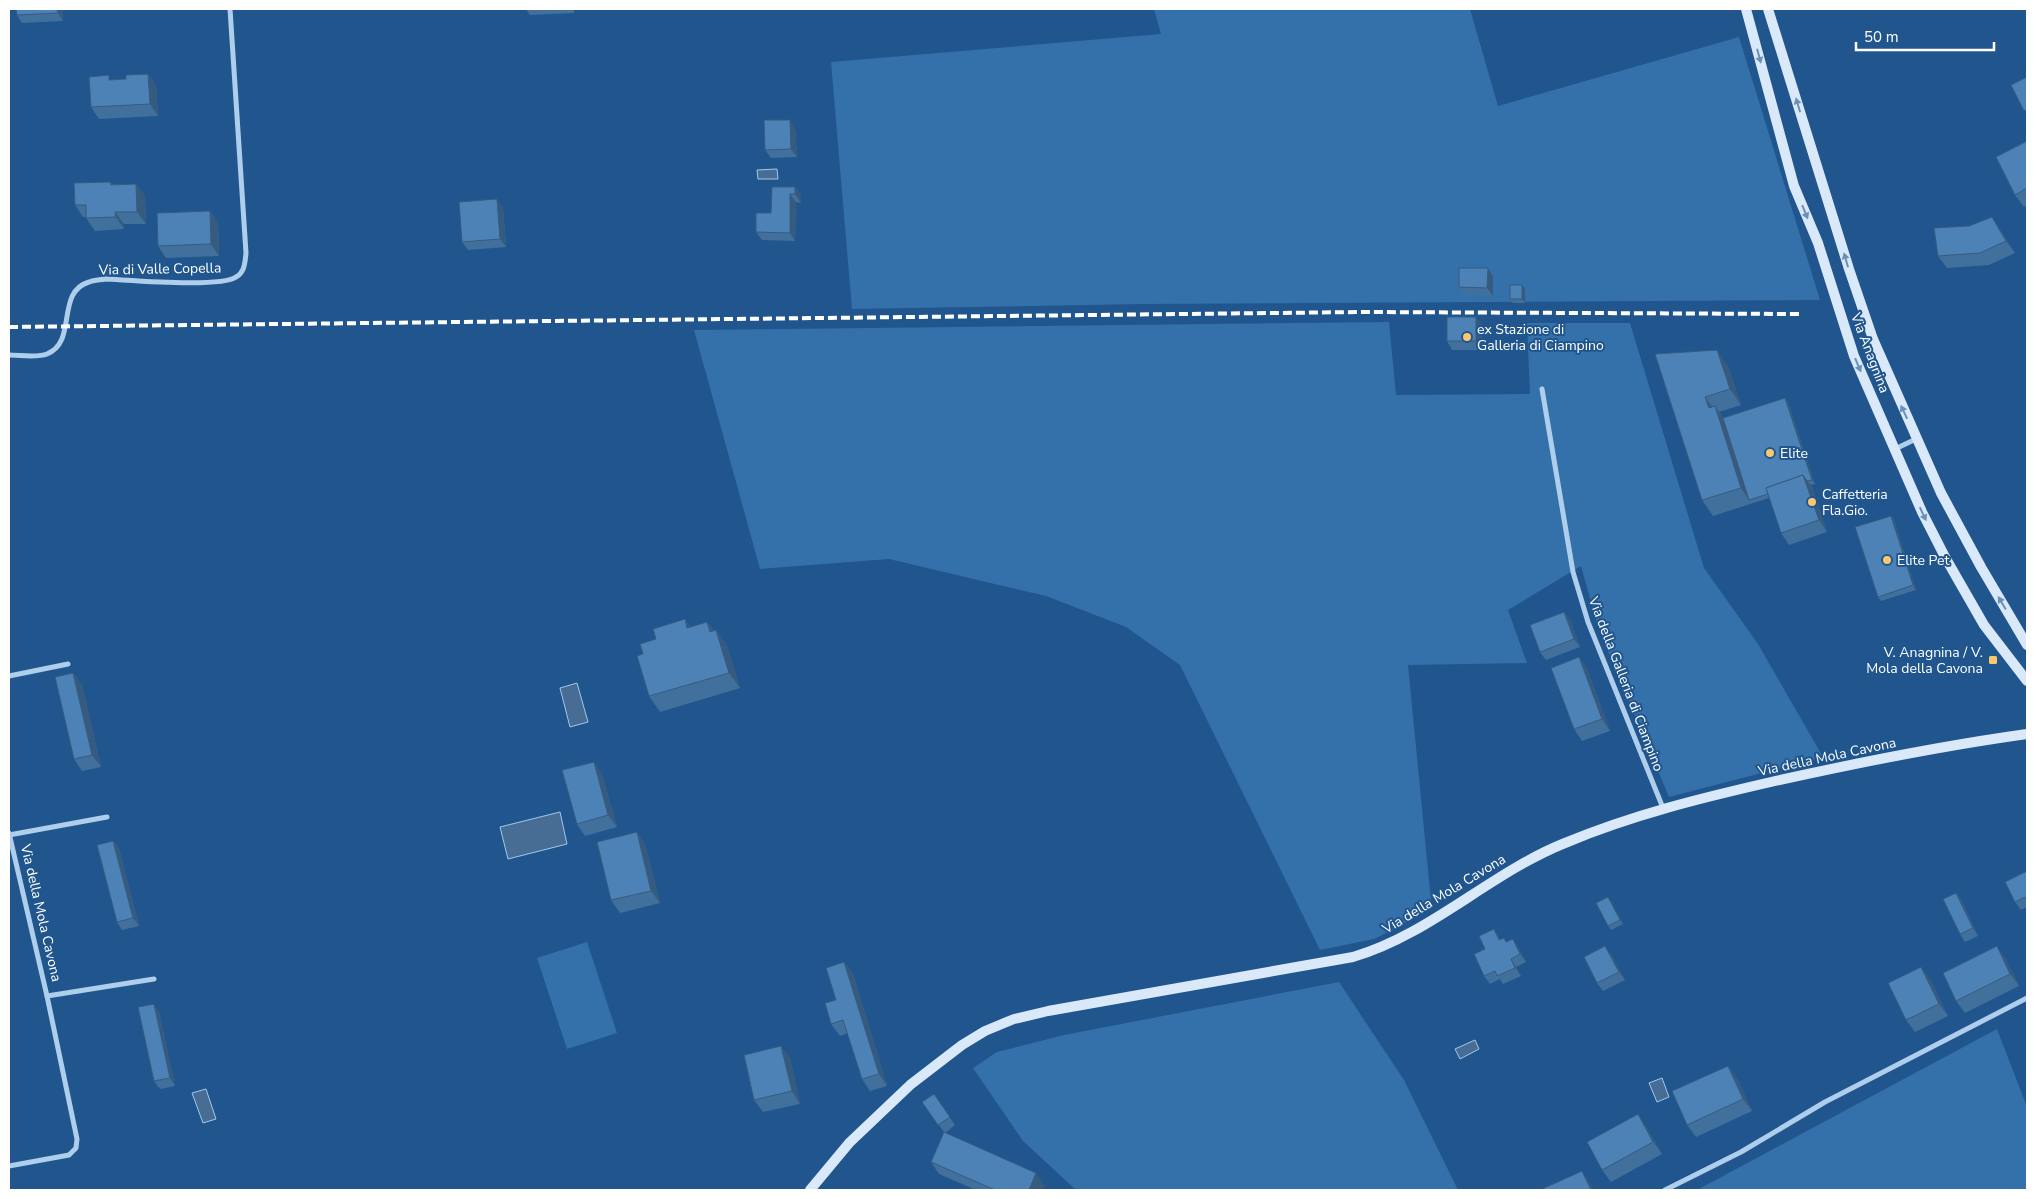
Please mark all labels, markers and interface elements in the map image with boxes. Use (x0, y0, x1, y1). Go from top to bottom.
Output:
scale bar (1856, 20, 1994, 52)
text: 50 m (1864, 27, 1899, 47)
one-way arrow (1755, 48, 1763, 63)
one-way arrow (1793, 97, 1801, 112)
one-way arrow (1801, 204, 1809, 219)
one-way arrow (1842, 253, 1850, 268)
street label: Via di Valle Copella (98, 258, 221, 280)
street label: Via Anagnina (1846, 309, 1894, 396)
place label: ex Stazione di Galleria di Ciampino (1477, 320, 1604, 355)
marker: ex Stazione di Galleria di Ciampino (1461, 331, 1473, 343)
one-way arrow (1854, 358, 1862, 372)
one-way arrow (1900, 405, 1908, 419)
place label: Elite (1780, 444, 1808, 463)
marker: Elite (1764, 447, 1776, 459)
place label: Caffetteria Fla.Gio. (1822, 485, 1888, 520)
marker: Caffetteria Fla.Gio. (1806, 496, 1818, 508)
one-way arrow (1919, 507, 1927, 521)
place label: Elite Pet (1897, 551, 1949, 570)
marker: Elite Pet (1881, 554, 1893, 566)
street label: Via della Galleria di Ciampino (1584, 593, 1668, 774)
one-way arrow (1998, 596, 2007, 609)
place label: V. Anagnina / V. Mola della Cavona (1866, 643, 1983, 678)
marker: V. Anagnina / V. Mola della Cavona (1987, 654, 1999, 666)
street label: Via della Mola Cavona (1755, 733, 1898, 781)
street label: Via della Mola Cavona (16, 841, 66, 984)
street label: Via della Mola Cavona (1378, 850, 1509, 939)

